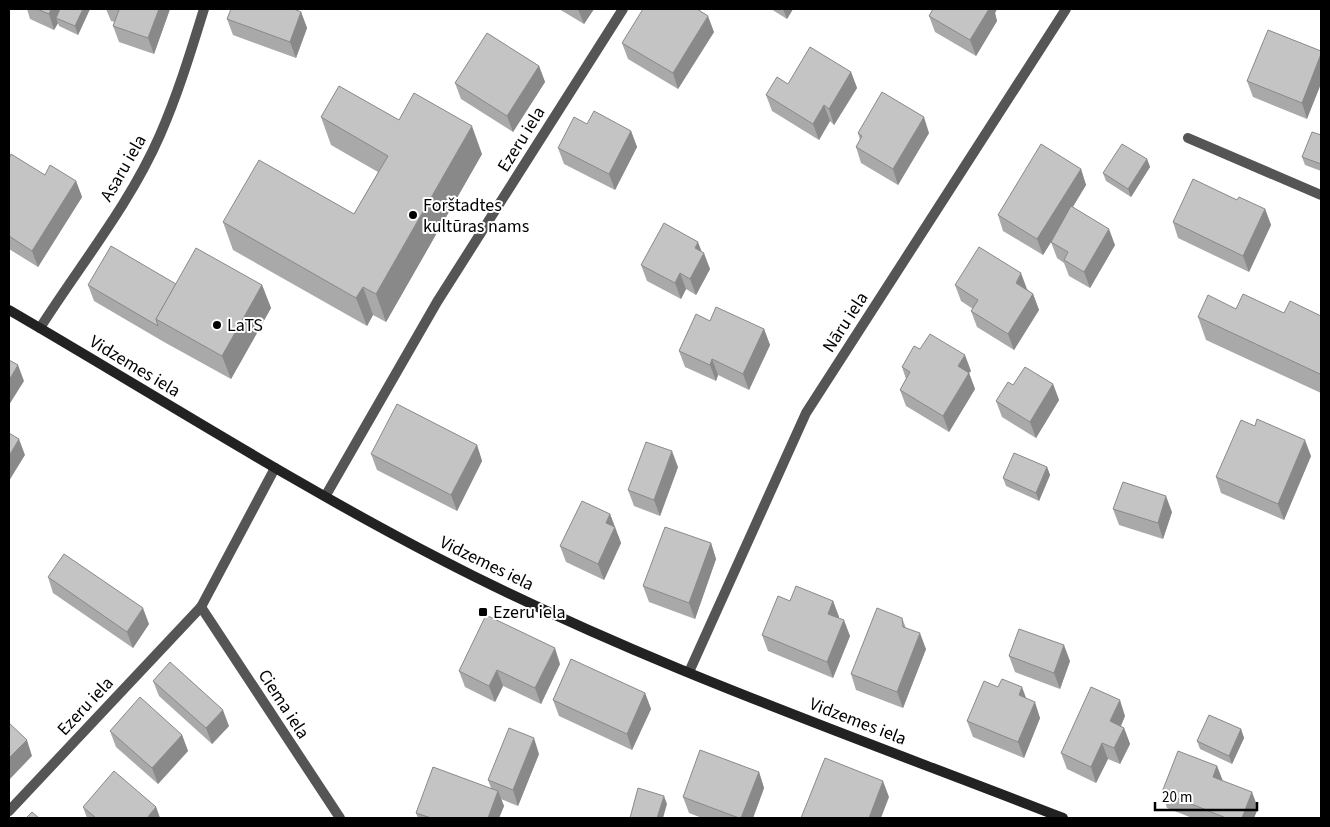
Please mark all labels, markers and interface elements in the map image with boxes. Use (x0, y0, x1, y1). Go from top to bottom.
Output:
street label: Ezeru iela (492, 102, 551, 177)
street label: Asaru iela (94, 130, 153, 206)
place label: Forštadtes kultūras nams (423, 193, 529, 239)
marker: Forštadtes kultūras nams (407, 209, 419, 221)
street label: Nāru iela (817, 287, 874, 357)
place label: LaTS (227, 313, 263, 338)
marker: LaTS (211, 319, 223, 331)
street label: Vidzemes iela (85, 329, 185, 403)
street label: Vidzemes iela (435, 530, 538, 597)
place label: Ezeru iela (493, 600, 566, 625)
marker: Ezeru iela (477, 606, 489, 618)
street label: Ciema iela (252, 665, 315, 744)
street label: Ezeru iela (51, 671, 119, 741)
street label: Vidzemes iela (806, 692, 910, 751)
scale bar (1155, 780, 1258, 812)
text: 20 m (1162, 787, 1192, 808)

